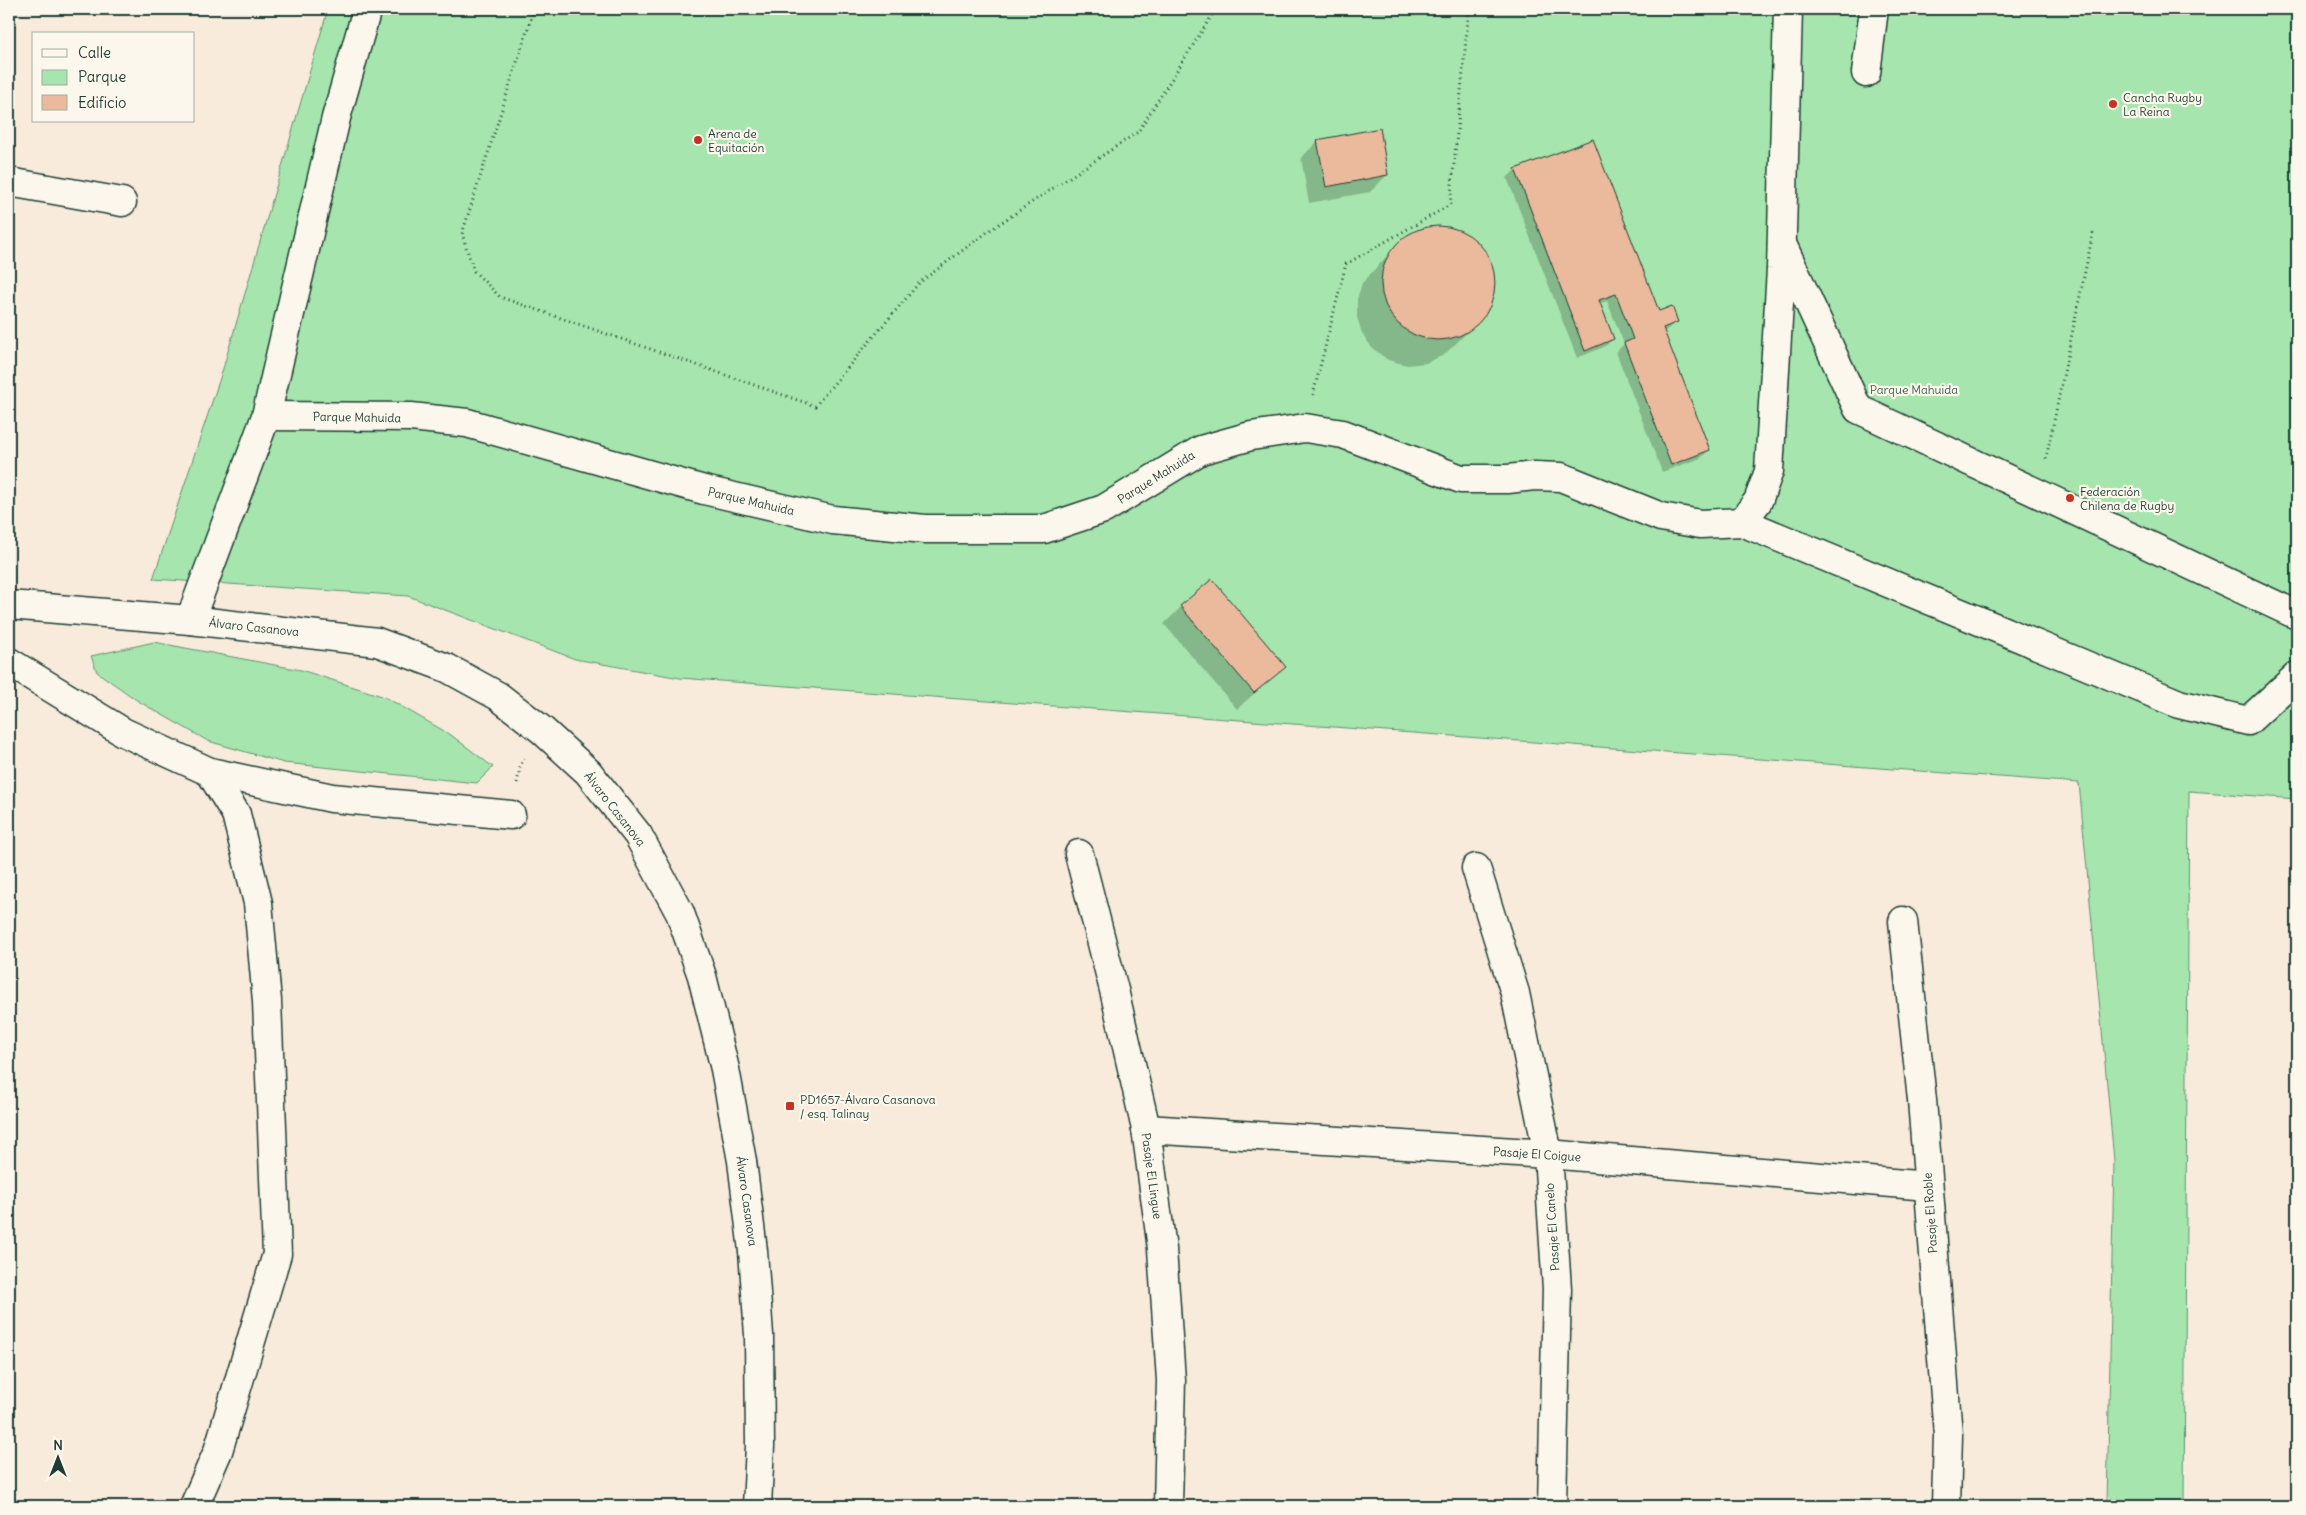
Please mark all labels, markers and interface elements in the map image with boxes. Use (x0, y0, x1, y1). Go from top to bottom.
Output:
legend (32, 32, 195, 122)
text: Calle (78, 43, 111, 62)
text: Parque (78, 67, 126, 86)
place label: Cancha Rugby La Reina (2123, 90, 2202, 119)
text: Edificio (78, 93, 126, 112)
marker: Cancha Rugby La Reina (2107, 98, 2119, 110)
place label: Arena de Equitación (708, 126, 765, 155)
marker: Arena de Equitación (692, 134, 704, 146)
park label: Parque Mahuida (1870, 382, 1958, 397)
street label: Parque Mahuida (313, 409, 401, 425)
street label: Parque Mahuida (1115, 447, 1198, 507)
street label: Parque Mahuida (706, 484, 796, 518)
place label: Federación Chilena de Rugby (2080, 484, 2174, 513)
marker: Federación Chilena de Rugby (2064, 492, 2076, 504)
street label: Álvaro Casanova (208, 615, 300, 639)
street label: Álvaro Casanova (581, 769, 649, 849)
place label: PD1657-Álvaro Casanova / esq. Talinay (800, 1092, 936, 1121)
marker: PD1657-Álvaro Casanova / esq. Talinay (784, 1100, 796, 1112)
street label: Pasaje El Lingue (1139, 1132, 1165, 1220)
street label: Pasaje El Coigue (1493, 1143, 1581, 1165)
street label: Álvaro Casanova (733, 1155, 761, 1247)
street label: Pasaje El Roble (1920, 1172, 1940, 1254)
street label: Pasaje El Canelo (1541, 1182, 1563, 1272)
north arrow (32, 1432, 82, 1482)
text: N (53, 1436, 63, 1454)

